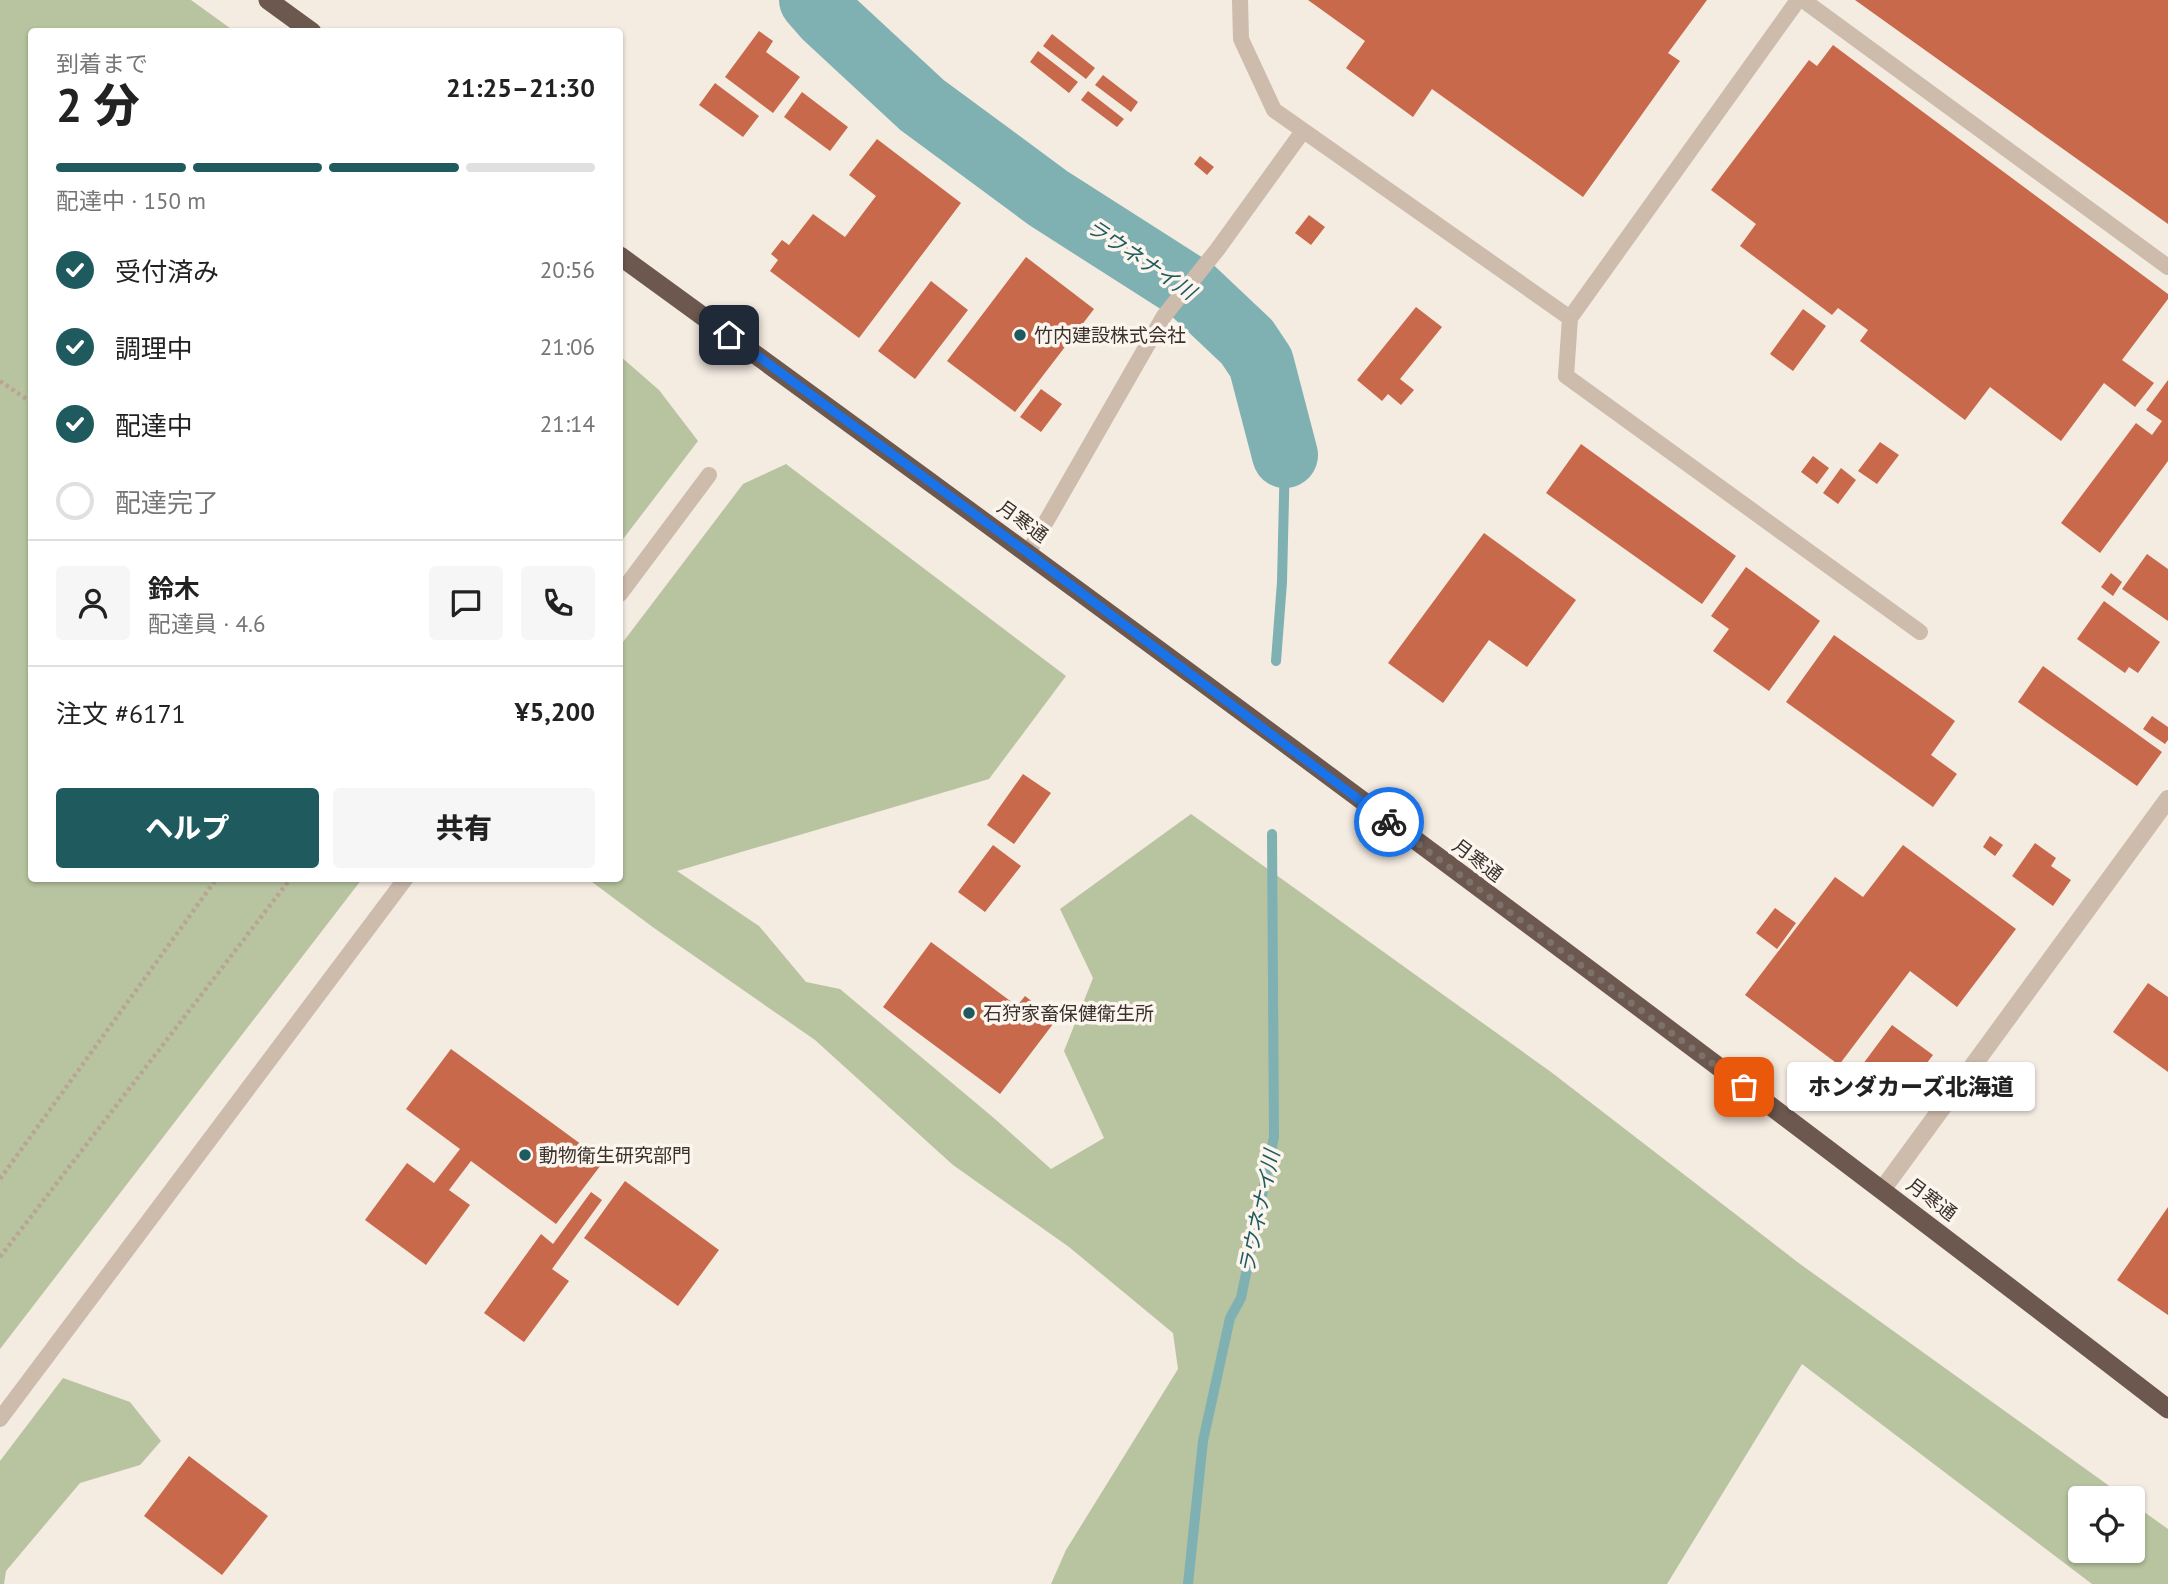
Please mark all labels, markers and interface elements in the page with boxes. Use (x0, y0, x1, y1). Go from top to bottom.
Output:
text: 到着まで (56, 49, 148, 78)
text: 21:25–21:30 (446, 71, 595, 104)
text: 2 分 (56, 75, 140, 135)
text: 配達中 · 150 m (56, 186, 206, 215)
water label: ラウネナイ川 (1081, 213, 1202, 307)
icon: check (56, 251, 94, 289)
text: 受付済み (115, 255, 219, 288)
text: 20:56 (540, 255, 595, 284)
pin (699, 305, 759, 365)
icon: home (710, 316, 748, 354)
place label: 竹内建設株式会社 (1034, 323, 1186, 347)
marker: 竹内建設株式会社 (1012, 327, 1028, 343)
icon: check (56, 328, 94, 366)
text: 調理中 (115, 332, 193, 365)
text: 21:06 (540, 332, 595, 361)
icon: check (56, 405, 94, 443)
text: 配達中 (115, 409, 193, 442)
text: 21:14 (540, 409, 595, 438)
text: 配達完了 (115, 486, 219, 519)
street label: 月寒通 (993, 495, 1053, 547)
button: person (56, 566, 130, 640)
button: chat (429, 566, 503, 640)
button: phone (521, 566, 595, 640)
text: 鈴木 (148, 572, 200, 605)
text: 配達員 · 4.6 (148, 609, 265, 638)
text: ¥5,200 (515, 695, 595, 728)
text: 注文 #6171 (56, 697, 186, 730)
courier (1354, 787, 1424, 857)
button: ヘルプ (56, 788, 319, 868)
button: 共有 (333, 788, 595, 868)
icon: bike (1370, 803, 1408, 841)
street label: 月寒通 (1448, 833, 1508, 887)
place label: 石狩家畜保健衛生所 (983, 1001, 1154, 1025)
marker: 石狩家畜保健衛生所 (961, 1005, 977, 1021)
pin (1714, 1057, 1774, 1117)
callout: ホンダカーズ北海道 (1786, 1062, 2034, 1112)
icon: bag (1725, 1068, 1763, 1106)
text: ホンダカーズ北海道 (1808, 1072, 2014, 1101)
place label: 動物衛生研究部門 (539, 1143, 691, 1167)
water label: ラウネナイ川 (1233, 1146, 1286, 1276)
marker: 動物衛生研究部門 (517, 1147, 533, 1163)
street label: 月寒通 (1902, 1172, 1962, 1226)
map controls (2068, 1486, 2145, 1563)
button: locate (2068, 1486, 2145, 1563)

